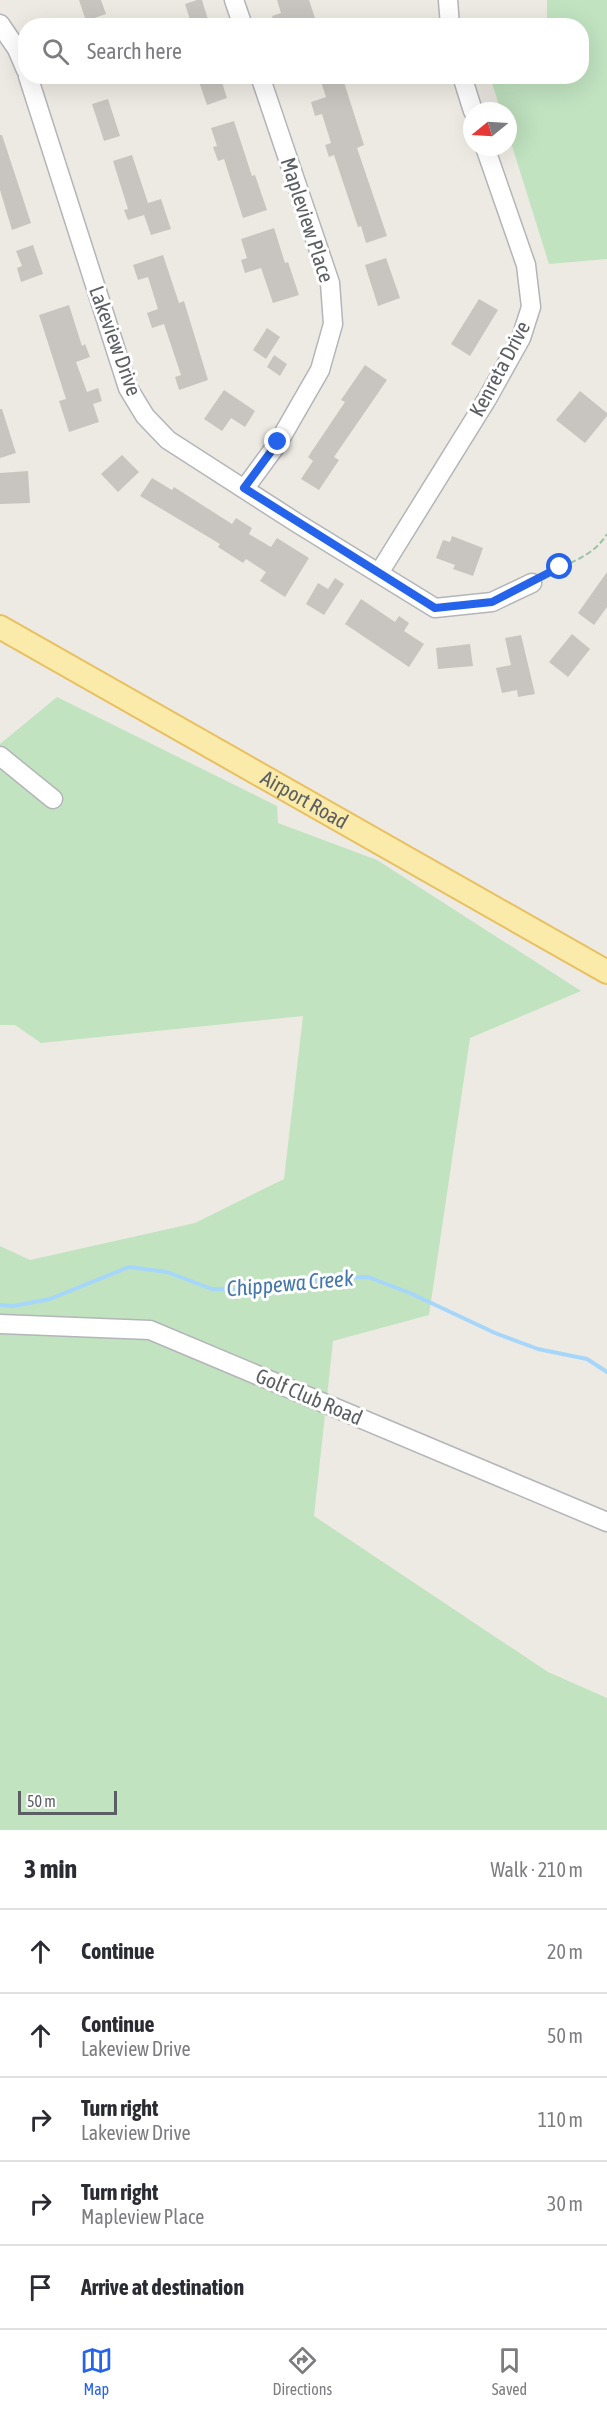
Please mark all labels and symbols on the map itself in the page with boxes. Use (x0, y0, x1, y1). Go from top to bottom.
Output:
north arrow (463, 102, 517, 156)
street label: Mapleview Place (277, 154, 339, 285)
street label: Lakeview Drive (85, 283, 147, 399)
street label: Kenreta Drive (464, 317, 534, 420)
route end (264, 428, 290, 454)
route start (546, 553, 572, 579)
street label: Airport Road (257, 765, 353, 833)
water label: Chippewa Creek (225, 1264, 355, 1302)
street label: Golf Club Road (253, 1363, 366, 1429)
scale bar (18, 1788, 117, 1816)

